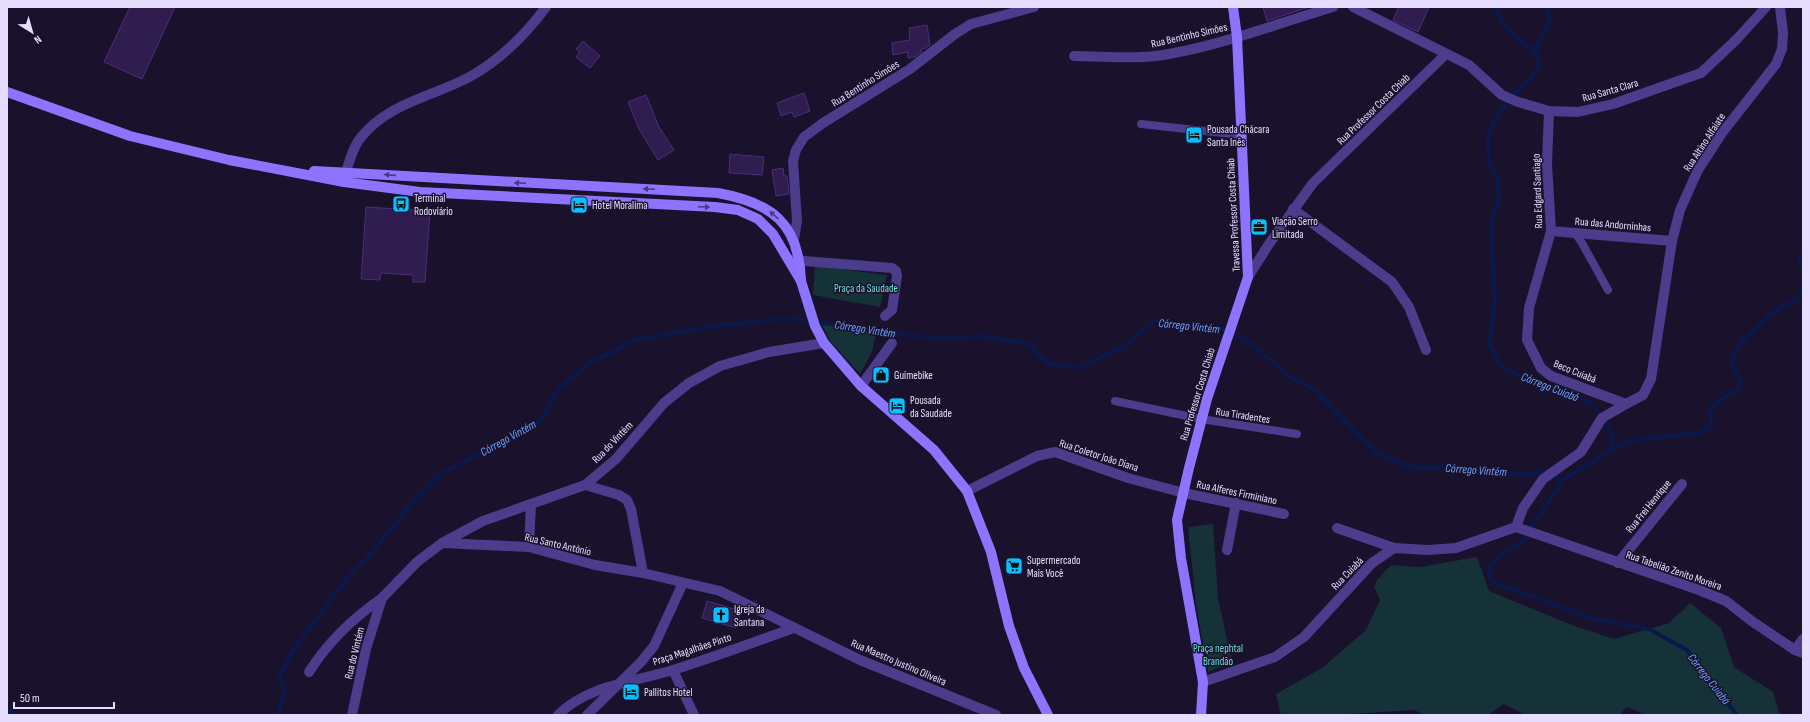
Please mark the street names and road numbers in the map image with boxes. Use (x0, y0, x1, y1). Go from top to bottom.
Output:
street label: Rua Bentinho Simões (1150, 20, 1228, 51)
street label: Rua Bentinho Simões (829, 57, 902, 110)
street label: Rua Professor Costa Chiab (1334, 71, 1413, 148)
street label: Rua Santa Clara (1581, 76, 1640, 105)
street label: Rua Altino Alfaiate (1681, 111, 1728, 174)
street label: Rua Edgard Santiago (1530, 153, 1545, 229)
street label: Travessa Professor Costa Chiab (1224, 157, 1243, 272)
street label: Rua das Andorninhas (1574, 215, 1652, 234)
street label: Rua Professor Costa Chiab (1177, 346, 1218, 442)
street label: Beco Cuiabá (1552, 357, 1598, 386)
street label: Rua Tiradentes (1215, 405, 1271, 426)
street label: Rua do Vintém (589, 419, 635, 466)
street label: Rua Coletor João Diana (1058, 437, 1140, 474)
street label: Rua Frei Henrique (1623, 477, 1674, 535)
street label: Rua Alferes Firminiano (1195, 478, 1279, 507)
street label: Rua Santo Antônio (523, 531, 593, 559)
street label: Rua Tabelião Zenito Moreira (1624, 548, 1723, 593)
street label: Rua Cuiabá (1329, 554, 1366, 592)
street label: Rua do Vintém (342, 626, 367, 680)
street label: Praça Magalhães Pinto (651, 631, 733, 668)
street label: Rua Maestro Justino Oliveira (849, 636, 948, 688)

